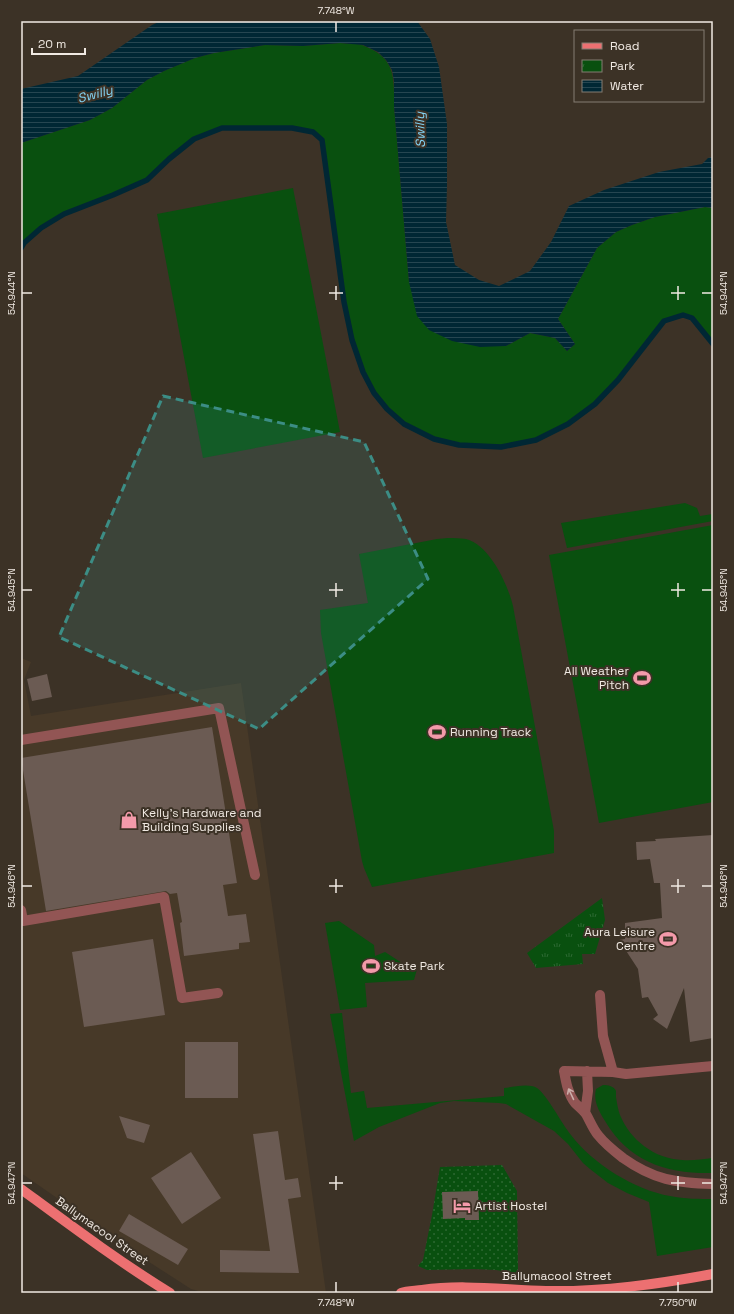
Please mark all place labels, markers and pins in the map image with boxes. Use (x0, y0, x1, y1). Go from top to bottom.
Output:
place label: All Weather Pitch (564, 663, 629, 693)
sports icon: All Weather Pitch (632, 668, 652, 688)
sports icon: Running Track (427, 722, 447, 742)
place label: Running Track (450, 724, 532, 740)
place label: Kelly's Hardware and Building Supplies (142, 805, 261, 835)
shop icon: Kelly's Hardware and Building Supplies (119, 810, 139, 830)
place label: Aura Leisure Centre (584, 924, 655, 954)
sports icon: Aura Leisure Centre (658, 929, 678, 949)
sports icon: Skate Park (361, 956, 381, 976)
place label: Skate Park (384, 958, 445, 974)
hotel icon: Artist Hostel (452, 1196, 472, 1216)
place label: Artist Hostel (475, 1198, 547, 1214)

